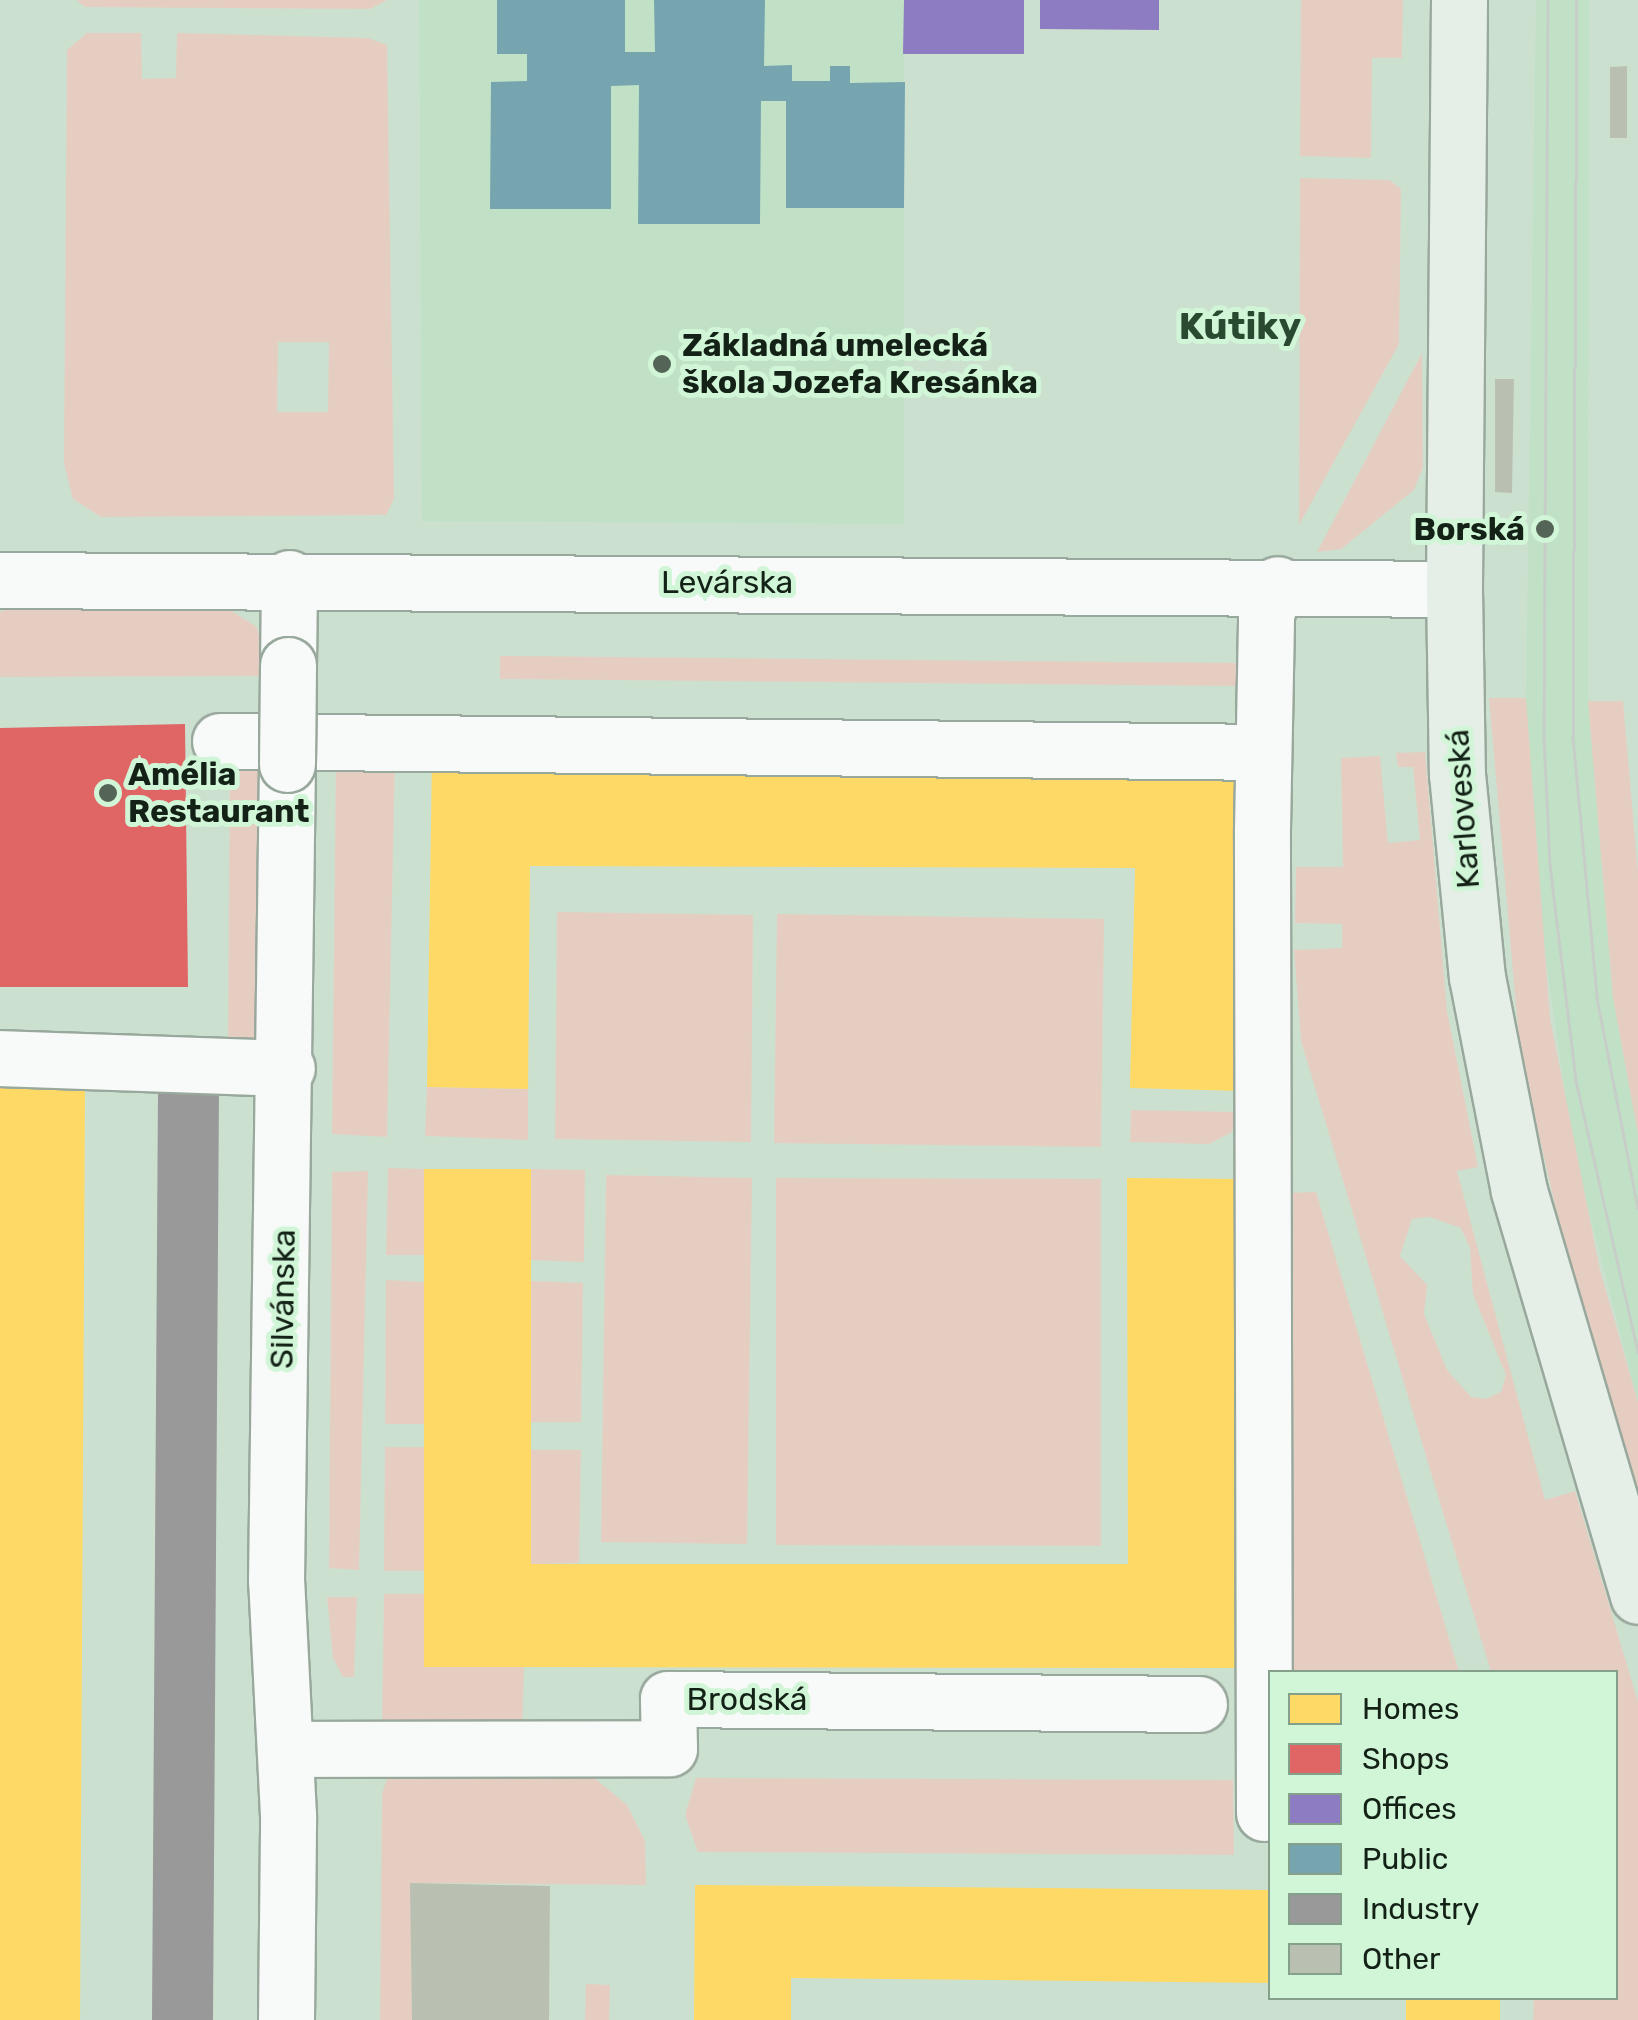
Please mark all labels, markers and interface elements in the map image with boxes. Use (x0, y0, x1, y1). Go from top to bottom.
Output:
district label: Kútiky (1179, 304, 1301, 350)
place label: Základná umelecká škola Jozefa Kresánka (682, 327, 1038, 402)
marker: Základná umelecká škola Jozefa Kresánka (651, 353, 673, 375)
place label: Borská (1413, 510, 1525, 548)
marker: Borská (1534, 518, 1556, 540)
street label: Levárska (661, 563, 793, 601)
street label: Karloveská (1438, 728, 1488, 890)
place label: Amélia Restaurant (128, 756, 309, 831)
marker: Amélia Restaurant (97, 782, 119, 804)
street label: Silvánska (263, 1229, 303, 1369)
legend (1268, 1670, 1618, 2000)
street label: Brodská (687, 1680, 807, 1718)
text: Homes (1362, 1691, 1459, 1727)
text: Shops (1362, 1741, 1449, 1777)
text: Offices (1362, 1791, 1457, 1827)
text: Public (1362, 1841, 1448, 1877)
text: Industry (1362, 1891, 1479, 1927)
text: Other (1362, 1941, 1441, 1977)

